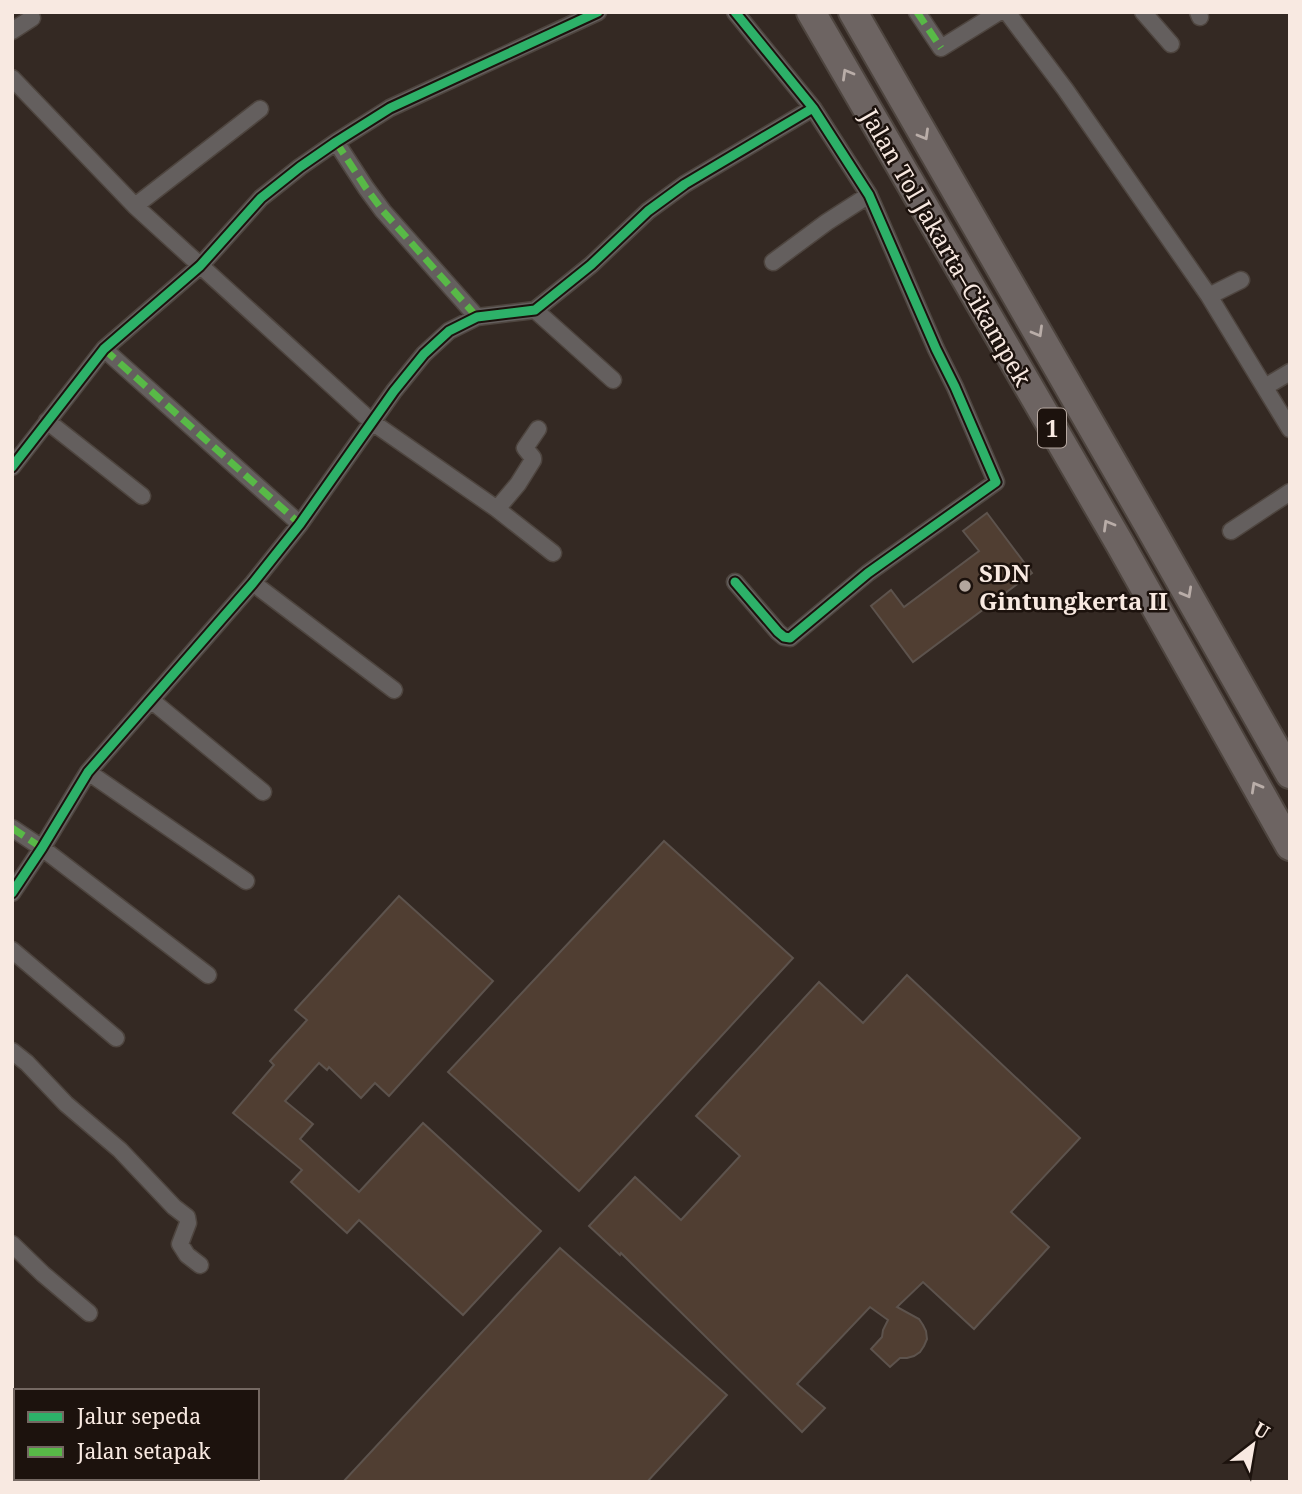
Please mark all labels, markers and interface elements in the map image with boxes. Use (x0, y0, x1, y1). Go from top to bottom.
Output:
one-way arrow (842, 68, 855, 81)
street label: Jalan Tol Jakarta–Cikampek (853, 102, 1041, 392)
one-way arrow (915, 127, 928, 140)
one-way arrow (1029, 324, 1042, 337)
road number: 1 (1038, 408, 1066, 448)
one-way arrow (1103, 519, 1116, 532)
place label: SDN Gintungkerta II (979, 556, 1168, 617)
marker: SDN Gintungkerta II (957, 578, 973, 594)
one-way arrow (1179, 586, 1192, 598)
one-way arrow (1251, 781, 1264, 794)
legend (14, 1389, 259, 1480)
text: Jalur sepeda (76, 1402, 201, 1430)
north arrow (1218, 1410, 1288, 1480)
text: U (1249, 1416, 1275, 1445)
text: Jalan setapak (76, 1437, 211, 1465)

